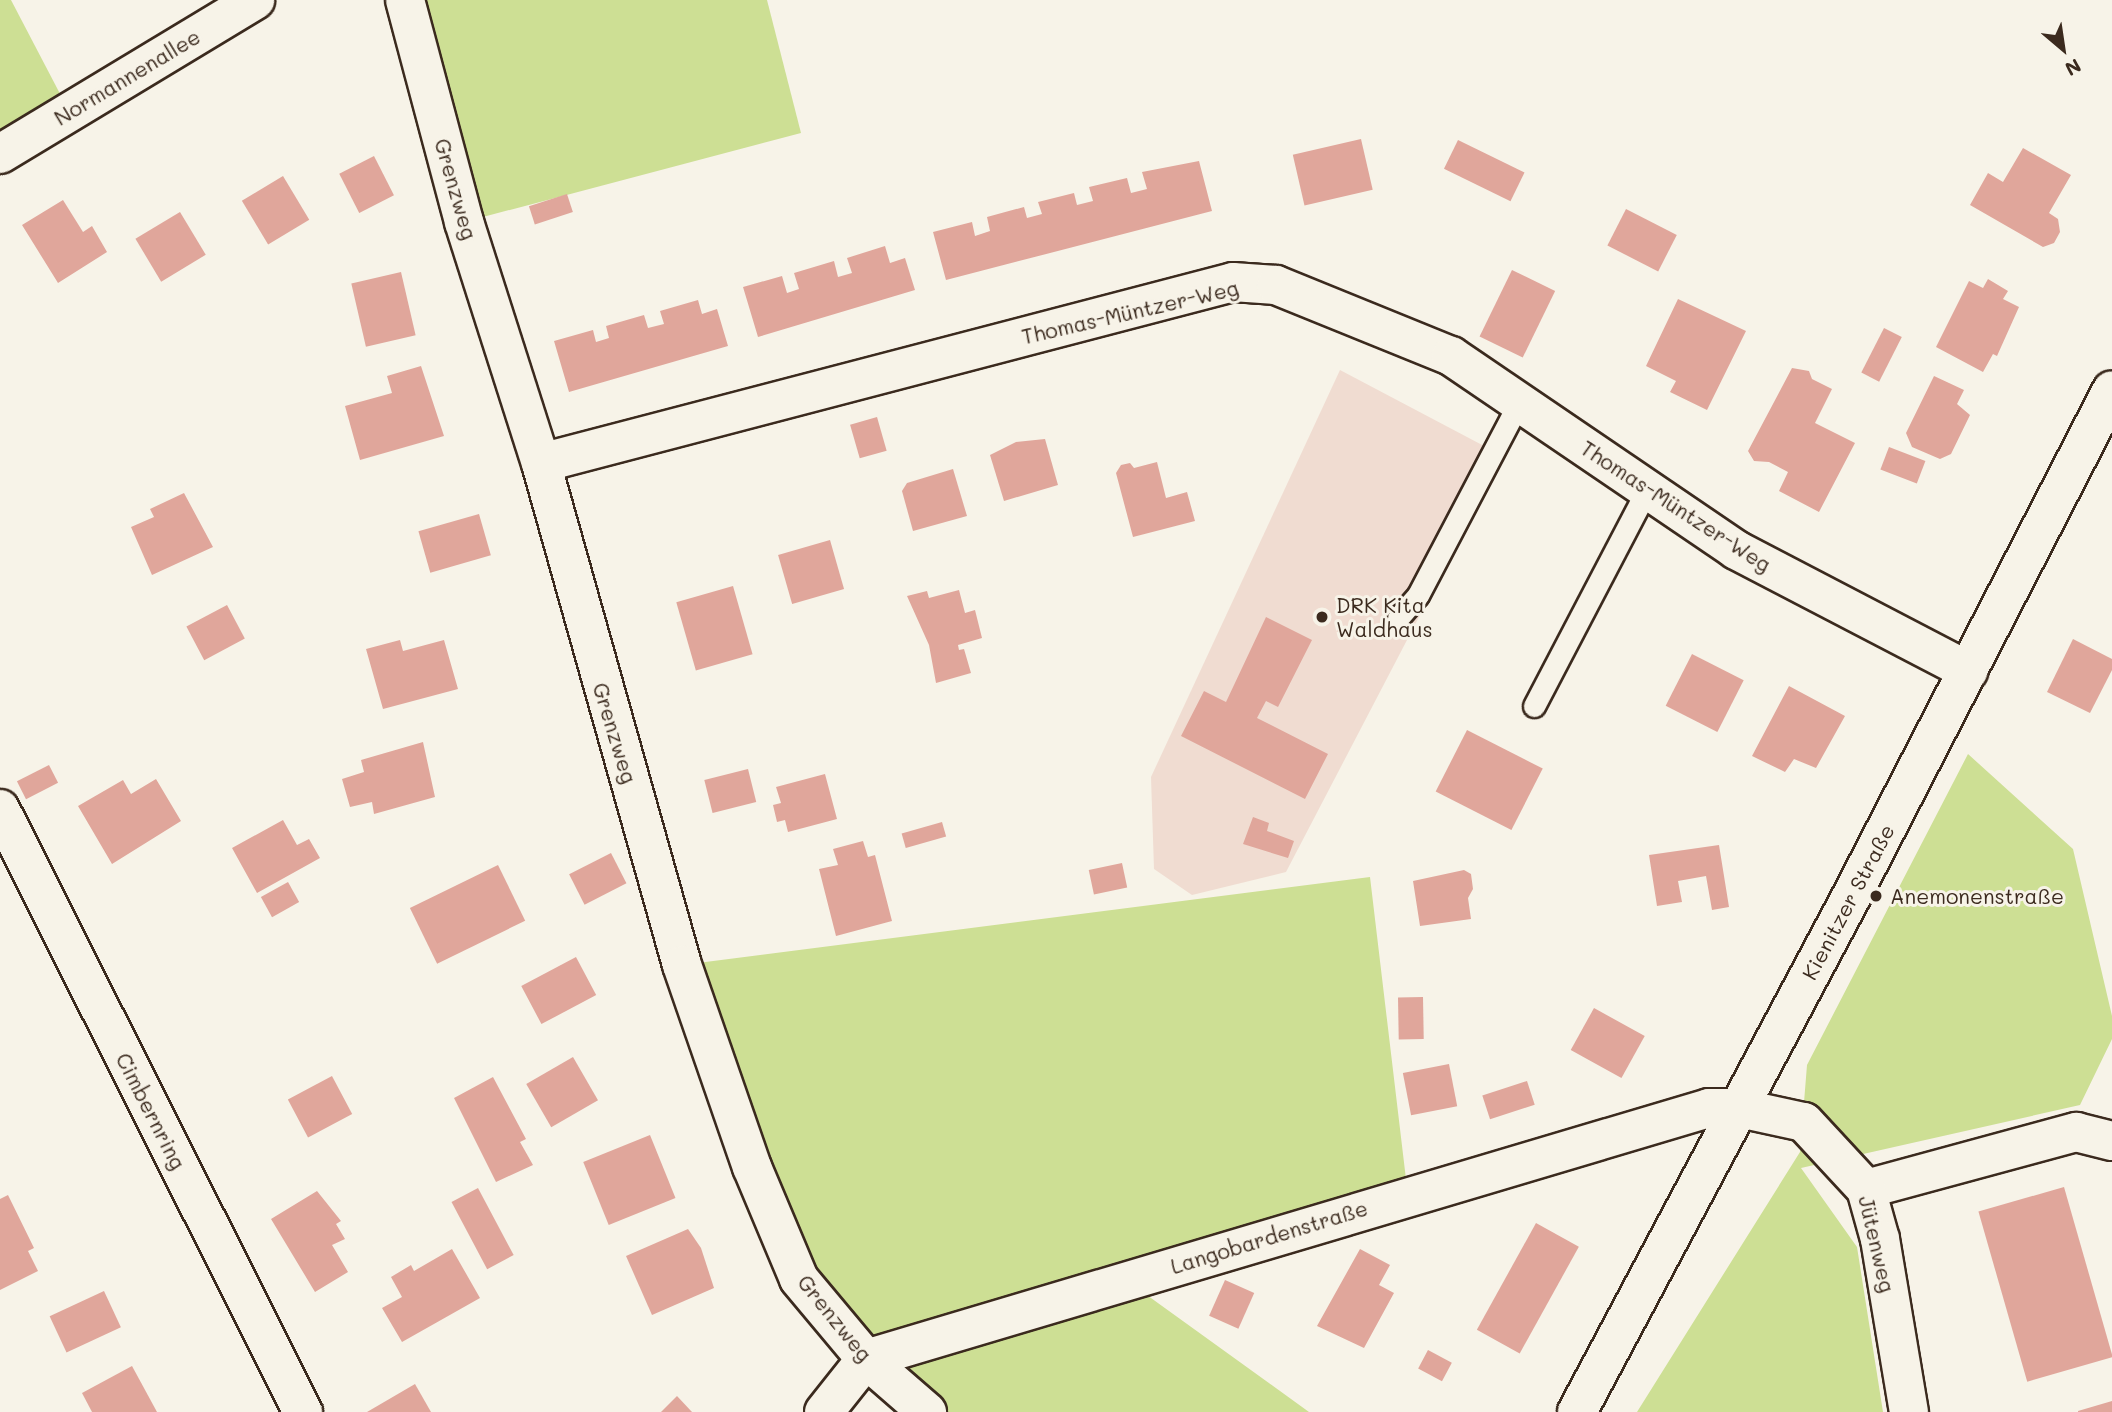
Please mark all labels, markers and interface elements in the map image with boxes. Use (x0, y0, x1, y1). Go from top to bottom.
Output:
north arrow (2028, 14, 2098, 84)
street label: Normannenallee (49, 23, 205, 131)
text: N (2061, 53, 2086, 82)
street label: Grenzweg (430, 136, 482, 242)
street label: Thomas-Müntzer-Weg (1019, 275, 1241, 349)
street label: Thomas-Müntzer-Weg (1576, 435, 1776, 577)
place label: DRK Kita Waldhaus (1336, 592, 1433, 642)
marker: DRK Kita Waldhaus (1314, 609, 1330, 625)
street label: Grenzweg (588, 680, 642, 786)
street label: Kienitzer Straße (1796, 820, 1900, 984)
place label: Anemonenstraße (1890, 883, 2064, 909)
marker: Anemonenstraße (1868, 888, 1884, 904)
street label: Cimbernring (111, 1048, 191, 1174)
street label: Jütenweg (1854, 1193, 1900, 1295)
street label: Langobardenstraße (1167, 1195, 1371, 1279)
street label: Grenzweg (793, 1270, 877, 1366)

